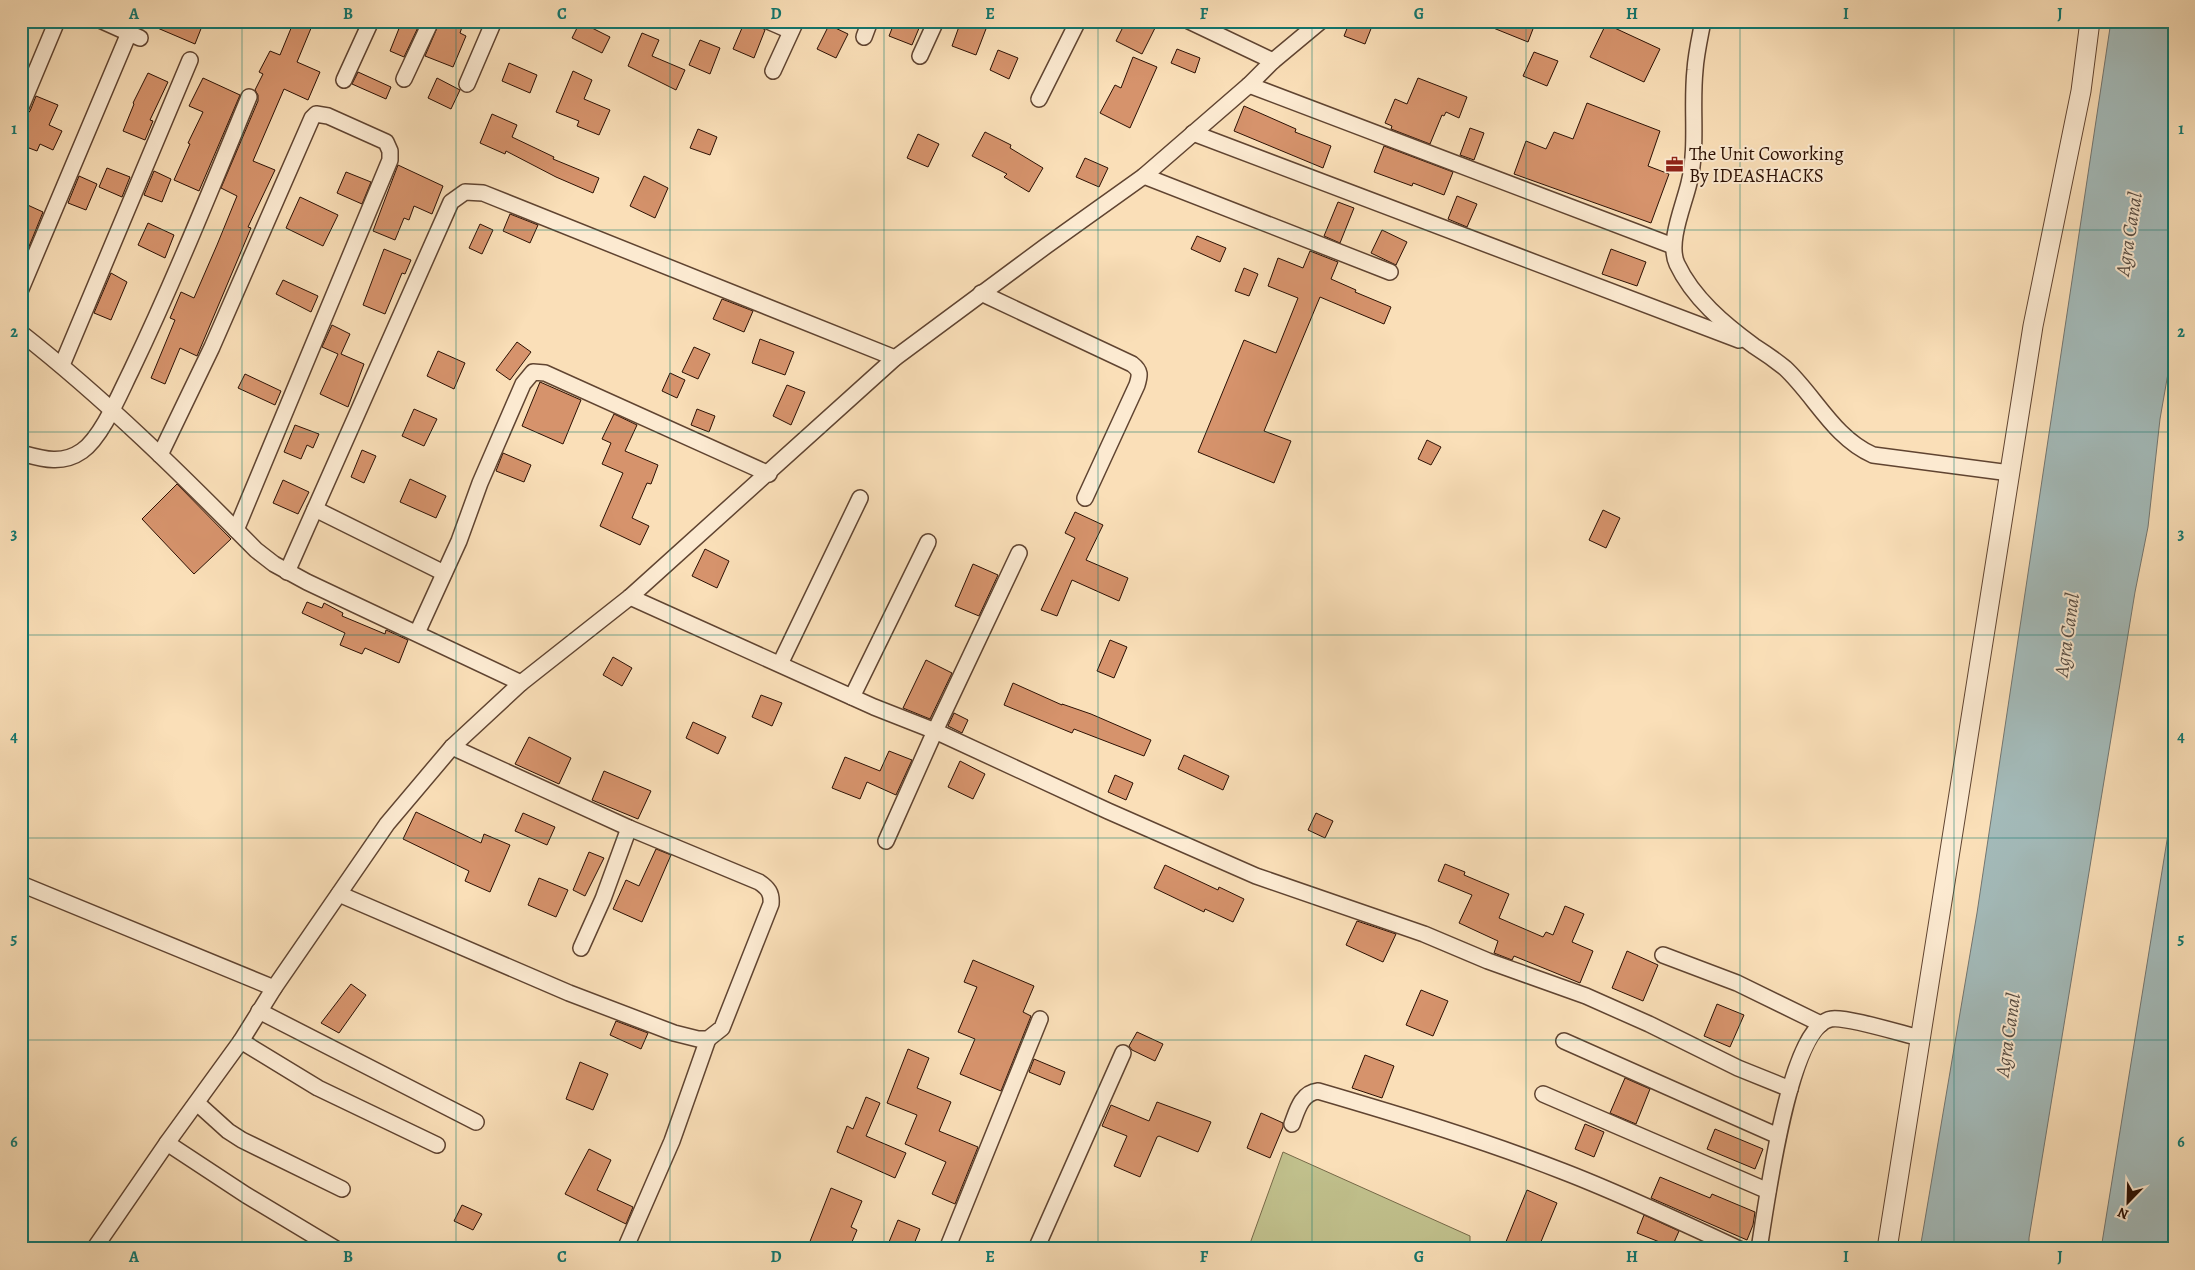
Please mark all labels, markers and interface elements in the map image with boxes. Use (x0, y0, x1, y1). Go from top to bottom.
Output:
text: A (128, 3, 140, 25)
text: B (343, 3, 353, 25)
text: C (557, 3, 567, 25)
text: D (770, 3, 782, 25)
text: E (985, 3, 995, 25)
text: F (1200, 3, 1209, 25)
text: G (1414, 3, 1424, 25)
text: H (1626, 3, 1638, 25)
text: I (1843, 3, 1849, 25)
text: J (2057, 3, 2063, 25)
text: 1 (11, 118, 17, 140)
text: 1 (2178, 118, 2184, 140)
place label: The Unit Coworking By IDEASHACKS (1689, 141, 1844, 189)
office icon: The Unit Coworking By IDEASHACKS (1665, 155, 1685, 175)
water label: Agra Canal (2109, 190, 2149, 279)
text: 2 (10, 321, 18, 343)
text: 2 (2177, 321, 2185, 343)
text: 3 (11, 523, 18, 545)
text: 3 (2178, 523, 2185, 545)
water label: Agra Canal (2048, 591, 2086, 680)
text: 4 (10, 726, 18, 748)
text: 4 (2177, 726, 2185, 748)
text: 5 (11, 928, 18, 950)
text: 5 (2178, 928, 2185, 950)
water label: Agra Canal (1989, 991, 2027, 1080)
text: 6 (10, 1131, 18, 1153)
text: 6 (2177, 1131, 2185, 1153)
north arrow (2102, 1178, 2152, 1228)
text: N (2115, 1203, 2132, 1224)
text: A (128, 1246, 140, 1268)
text: B (343, 1246, 353, 1268)
text: C (557, 1246, 567, 1268)
text: D (770, 1246, 782, 1268)
text: E (985, 1246, 995, 1268)
text: F (1200, 1246, 1209, 1268)
text: G (1414, 1246, 1424, 1268)
text: H (1626, 1246, 1638, 1268)
text: I (1843, 1246, 1849, 1268)
text: J (2057, 1246, 2063, 1268)

